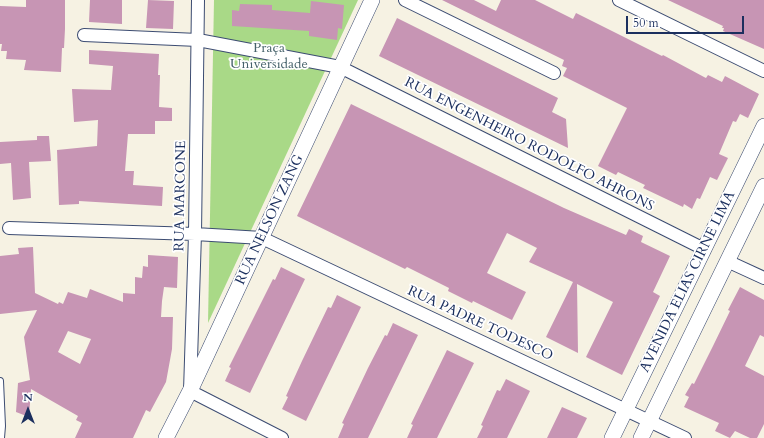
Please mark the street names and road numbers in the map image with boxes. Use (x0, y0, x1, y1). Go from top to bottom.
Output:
street label: RUA ENGENHEIRO RODOLFO AHRONS (401, 74, 657, 216)
street label: RUA MARCONE (172, 140, 190, 252)
street label: RUA NELSON ZANG (232, 152, 308, 288)
street label: AVENIDA ELIAS CIRNE LIMA (637, 189, 739, 375)
street label: RUA PADRE TODESCO (405, 283, 555, 365)

